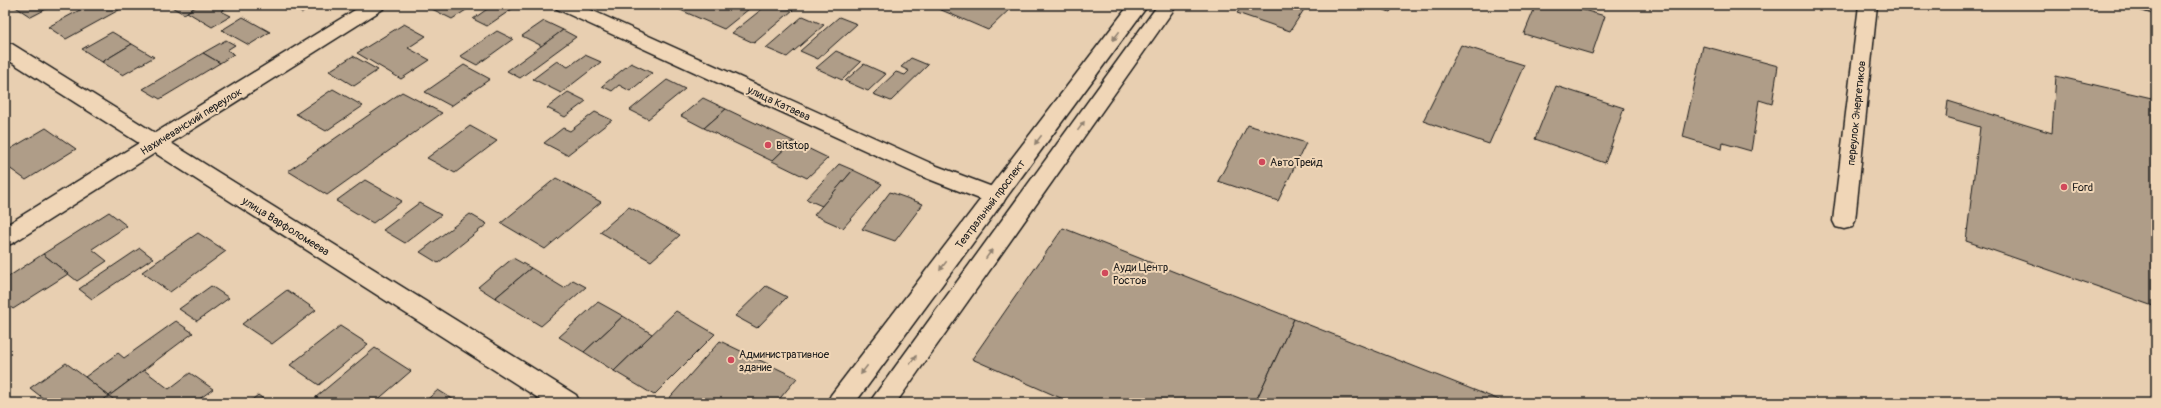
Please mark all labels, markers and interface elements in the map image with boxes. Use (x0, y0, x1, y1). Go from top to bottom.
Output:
one-way arrow (1112, 31, 1120, 42)
street label: переулок Энергетиков (1845, 60, 1868, 166)
street label: улица Катаева (744, 83, 812, 124)
street label: Нахичеванский переулок (138, 85, 245, 158)
one-way arrow (1077, 121, 1085, 131)
one-way arrow (1034, 135, 1042, 146)
place label: Bitstop (776, 139, 809, 152)
marker: Bitstop (763, 140, 773, 150)
place label: АвтоТрейд (1270, 156, 1323, 169)
street label: Театральный проспект (953, 157, 1028, 251)
marker: АвтоТрейд (1257, 157, 1267, 167)
place label: Ford (2072, 181, 2093, 194)
marker: Ford (2059, 182, 2069, 192)
street label: улица Варфоломеева (239, 194, 332, 259)
one-way arrow (985, 249, 993, 260)
one-way arrow (938, 261, 947, 272)
place label: Ауди Центр Ростов (1113, 261, 1168, 287)
marker: Ауди Центр Ростов (1100, 268, 1110, 278)
place label: Административное здание (739, 348, 830, 374)
marker: Административное здание (726, 355, 736, 365)
one-way arrow (909, 355, 917, 365)
one-way arrow (860, 365, 869, 376)

